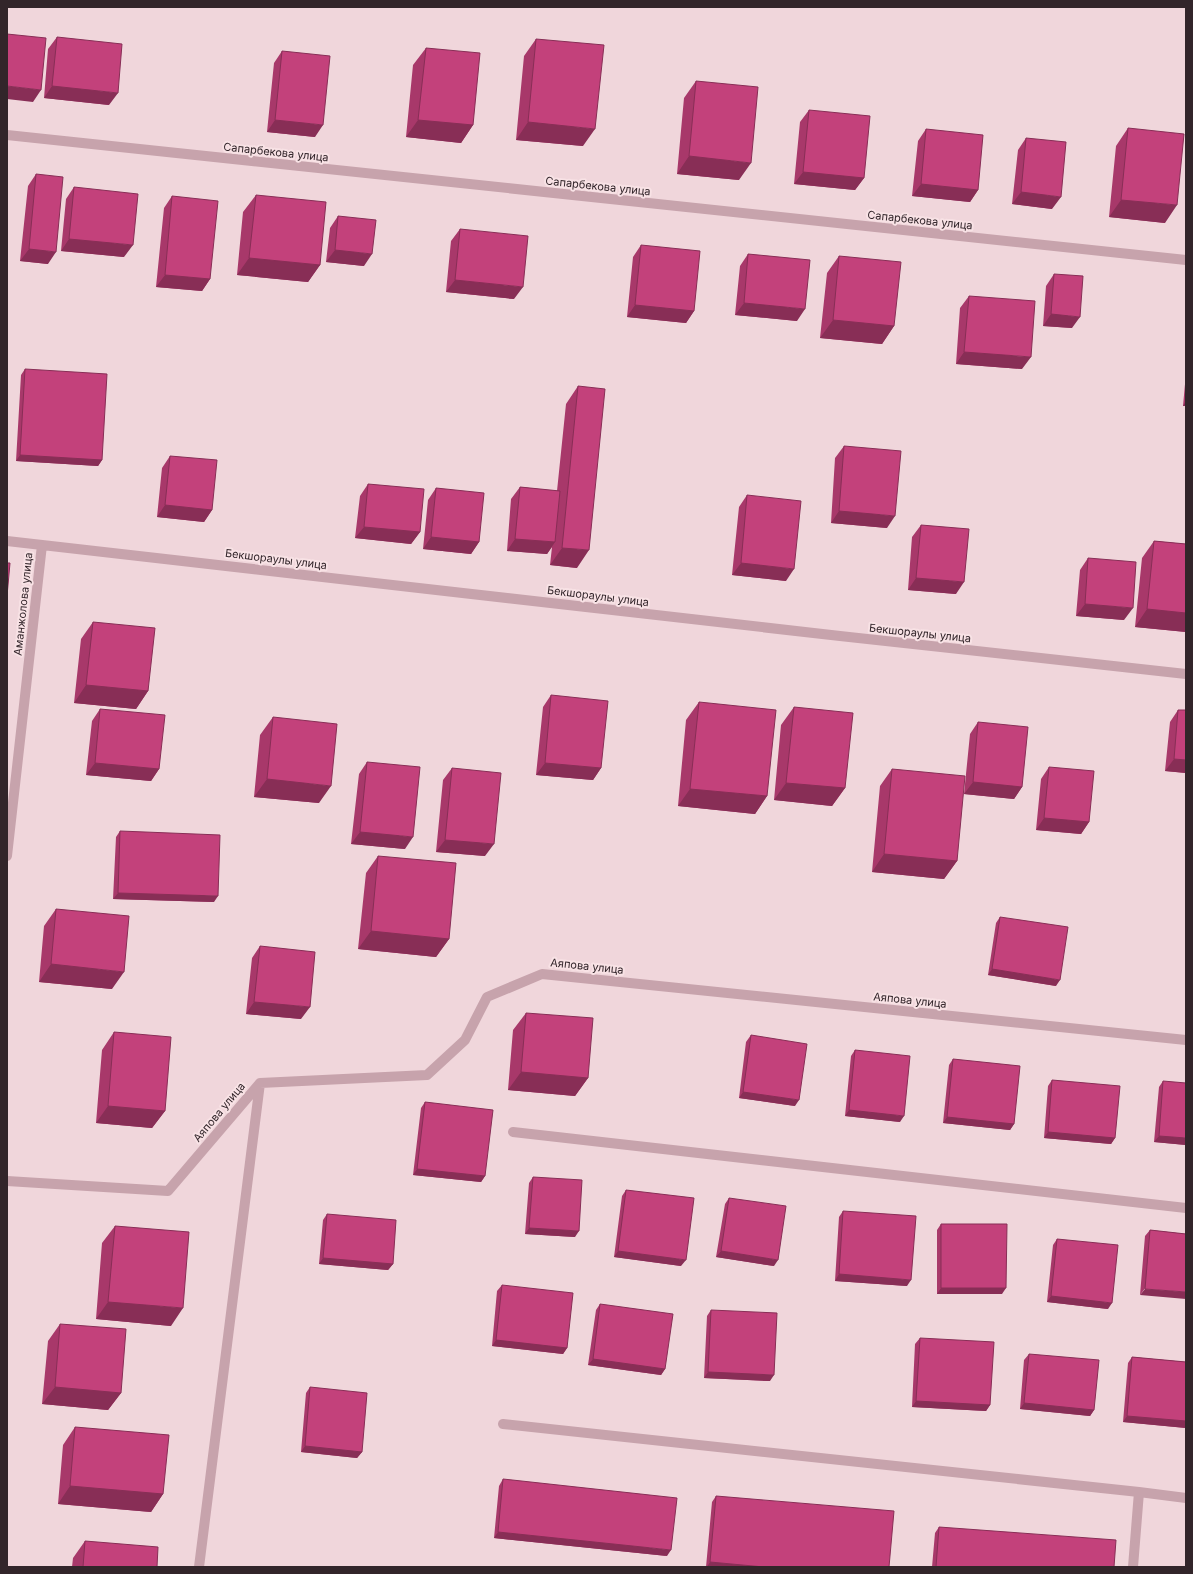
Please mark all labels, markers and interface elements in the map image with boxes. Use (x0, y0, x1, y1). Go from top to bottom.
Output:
street label: Сапарбекова улица (223, 140, 329, 164)
street label: Сапарбекова улица (545, 174, 651, 198)
street label: Сапарбекова улица (867, 208, 973, 232)
street label: Бекшораулы улица (224, 546, 328, 572)
street label: Аманжолова улица (11, 552, 35, 656)
street label: Бекшораулы улица (546, 583, 650, 609)
street label: Бекшораулы улица (868, 621, 972, 645)
street label: Аяпова улица (550, 955, 624, 977)
street label: Аяпова улица (873, 989, 947, 1011)
street label: Аяпова улица (190, 1079, 248, 1145)

